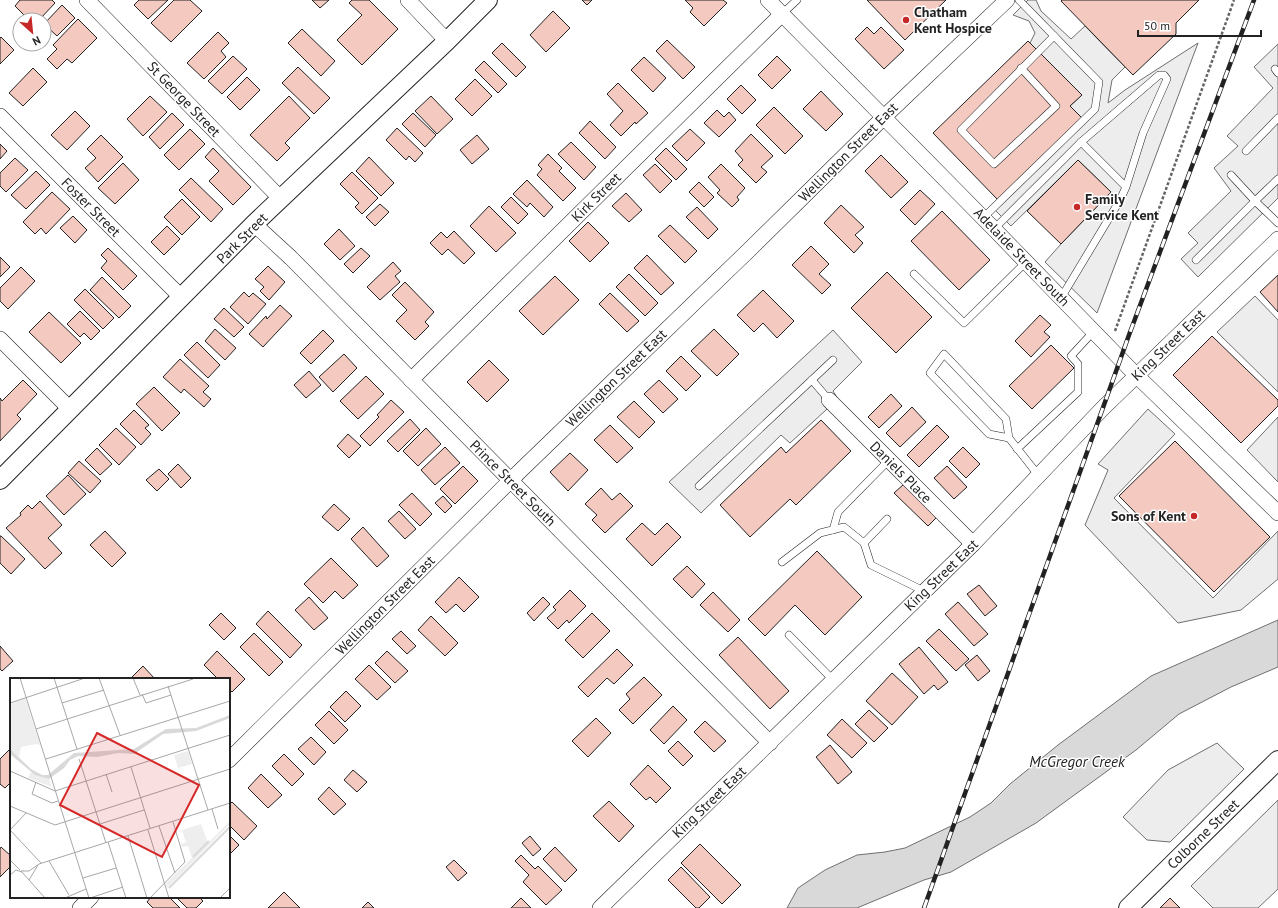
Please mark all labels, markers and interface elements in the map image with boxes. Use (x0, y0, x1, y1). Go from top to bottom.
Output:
place label: Chatham Kent Hospice (914, 3, 992, 37)
north arrow (12, 12, 52, 52)
scale bar (1138, 12, 1261, 38)
marker: Chatham Kent Hospice (901, 15, 911, 25)
text: 50 m (1144, 18, 1170, 33)
text: N (30, 33, 43, 49)
street label: St George Street (144, 58, 225, 141)
street label: Wellington Street East (795, 98, 902, 205)
street label: Kirk Street (567, 168, 625, 226)
street label: Foster Street (58, 174, 125, 241)
place label: Family Service Kent (1085, 190, 1159, 224)
marker: Family Service Kent (1072, 202, 1082, 212)
street label: Adelaide Street South (970, 204, 1074, 310)
street label: Park Street (213, 209, 271, 267)
street label: King Street East (1127, 305, 1209, 385)
street label: Wellington Street East (562, 325, 670, 431)
street label: Prince Street South (466, 436, 560, 530)
street label: Daniels Place (866, 437, 936, 507)
place label: Sons of Kent (1111, 507, 1186, 525)
marker: Sons of Kent (1189, 511, 1199, 521)
street label: King Street East (900, 535, 982, 615)
street label: Wellington Street East (332, 551, 439, 658)
inset map (10, 678, 230, 898)
water label: McGregor Creek (1029, 752, 1126, 771)
street label: King Street East (668, 762, 750, 842)
street label: Colborne Street (1163, 795, 1243, 873)

